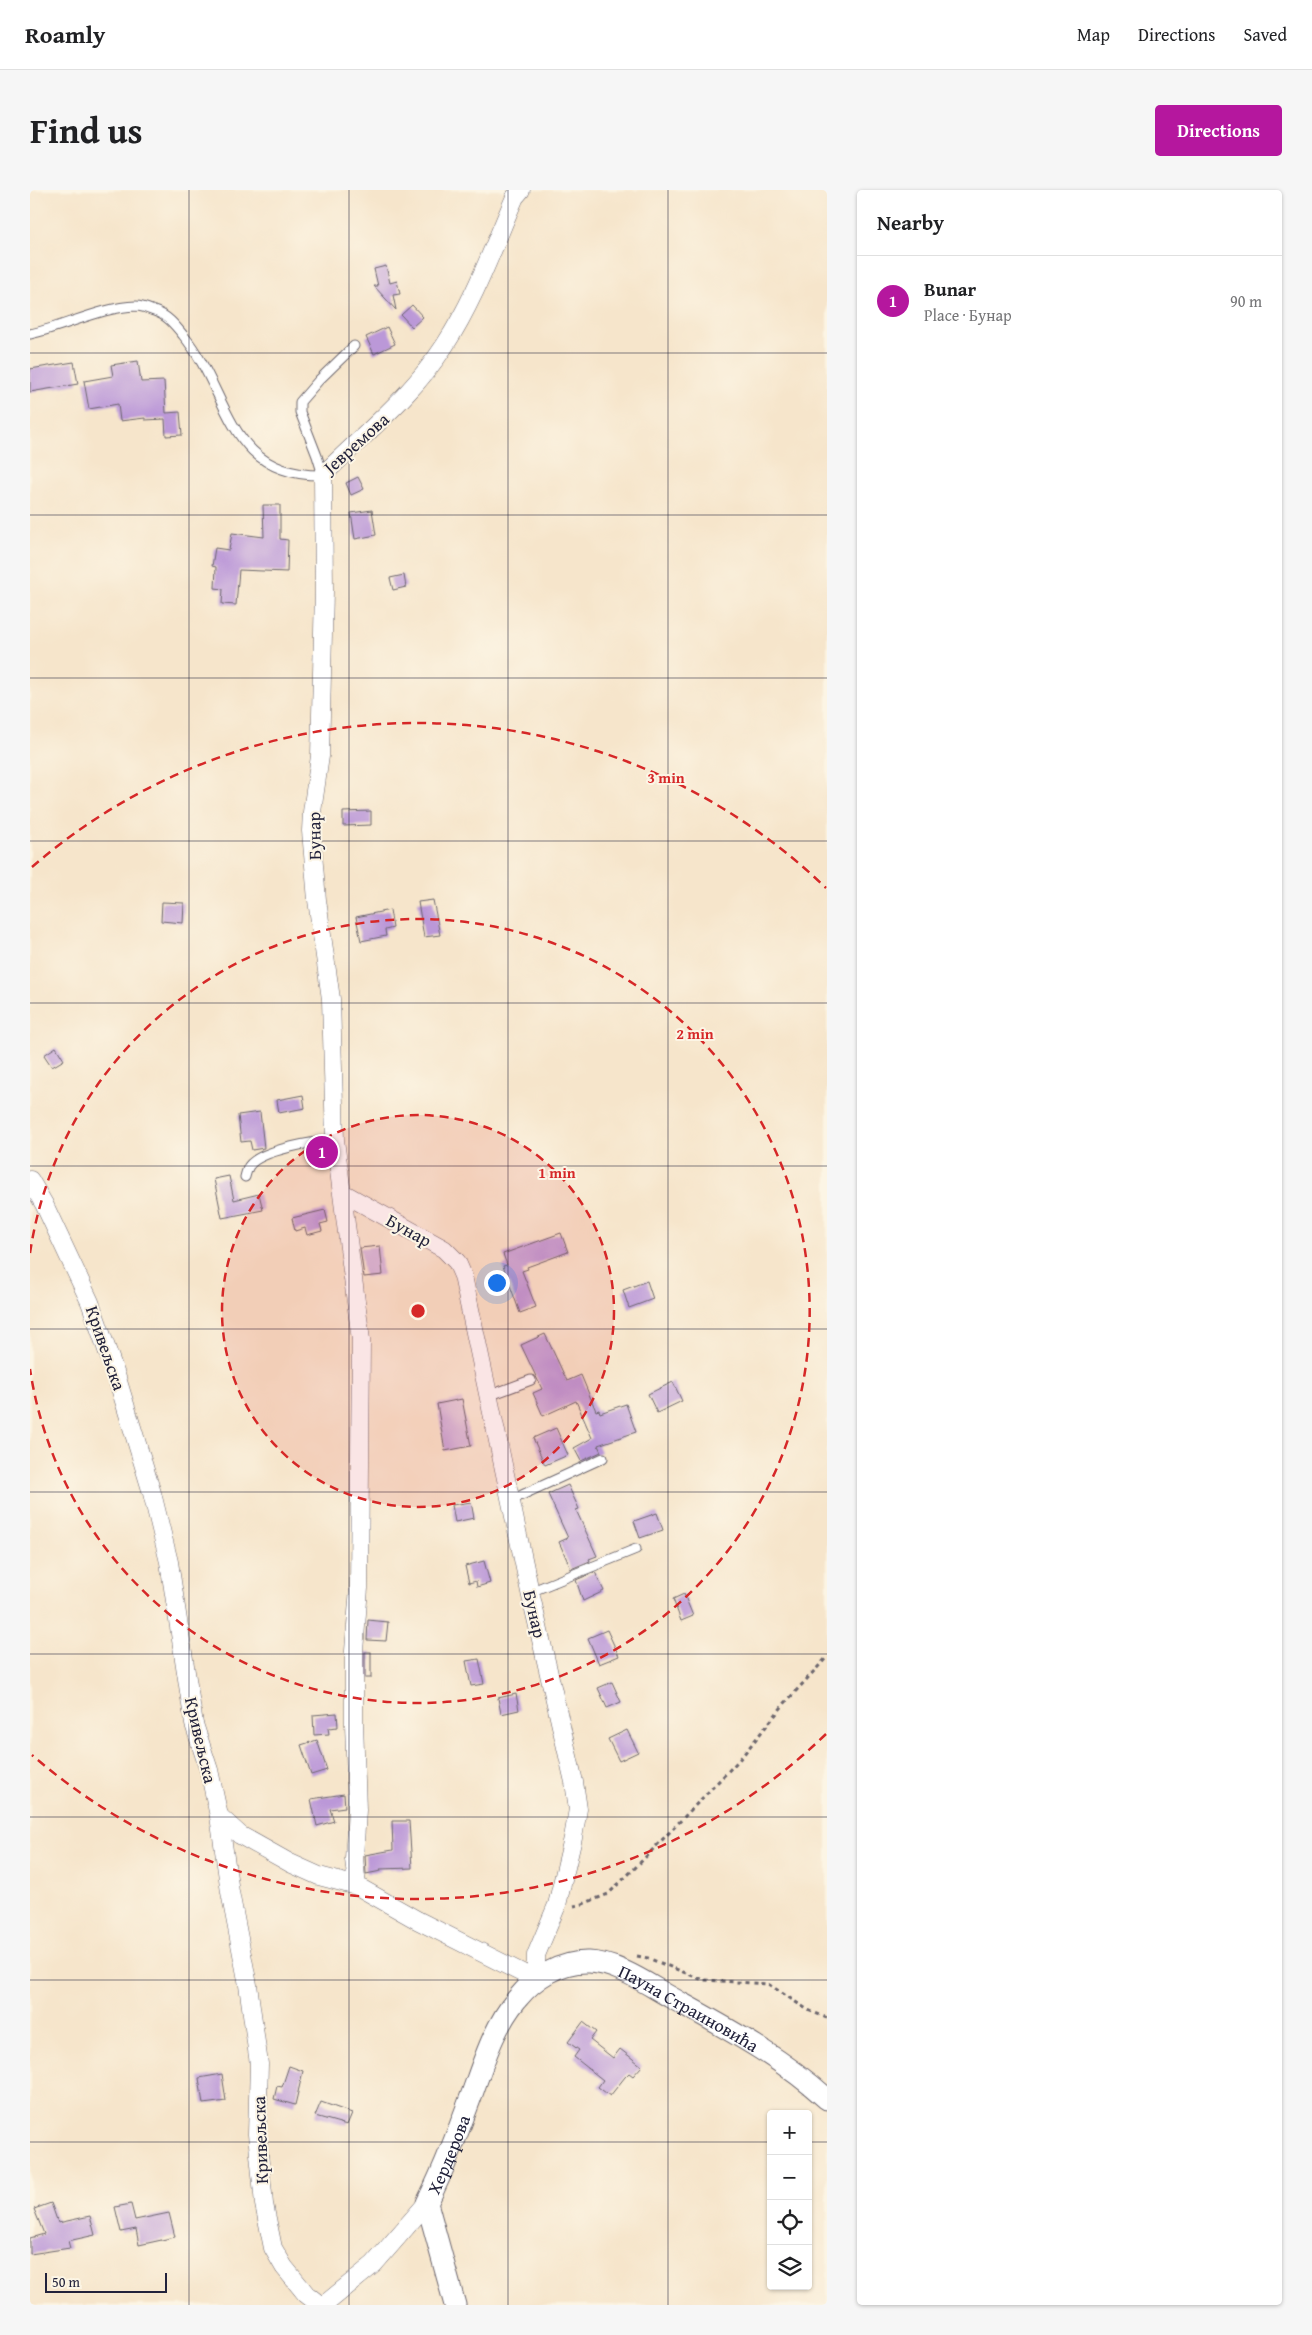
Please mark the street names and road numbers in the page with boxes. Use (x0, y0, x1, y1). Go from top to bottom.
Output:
street label: Јевремова (316, 406, 395, 481)
street label: Бунар (300, 811, 328, 860)
street label: Бунар (381, 1207, 437, 1254)
street label: Кривељска (79, 1302, 133, 1394)
street label: Бунар (516, 1588, 554, 1641)
street label: Кривељска (178, 1694, 224, 1786)
street label: Пауна Страиновића (614, 1957, 765, 2059)
street label: Кривељска (245, 2095, 275, 2184)
street label: Хердерова (420, 2110, 477, 2199)

